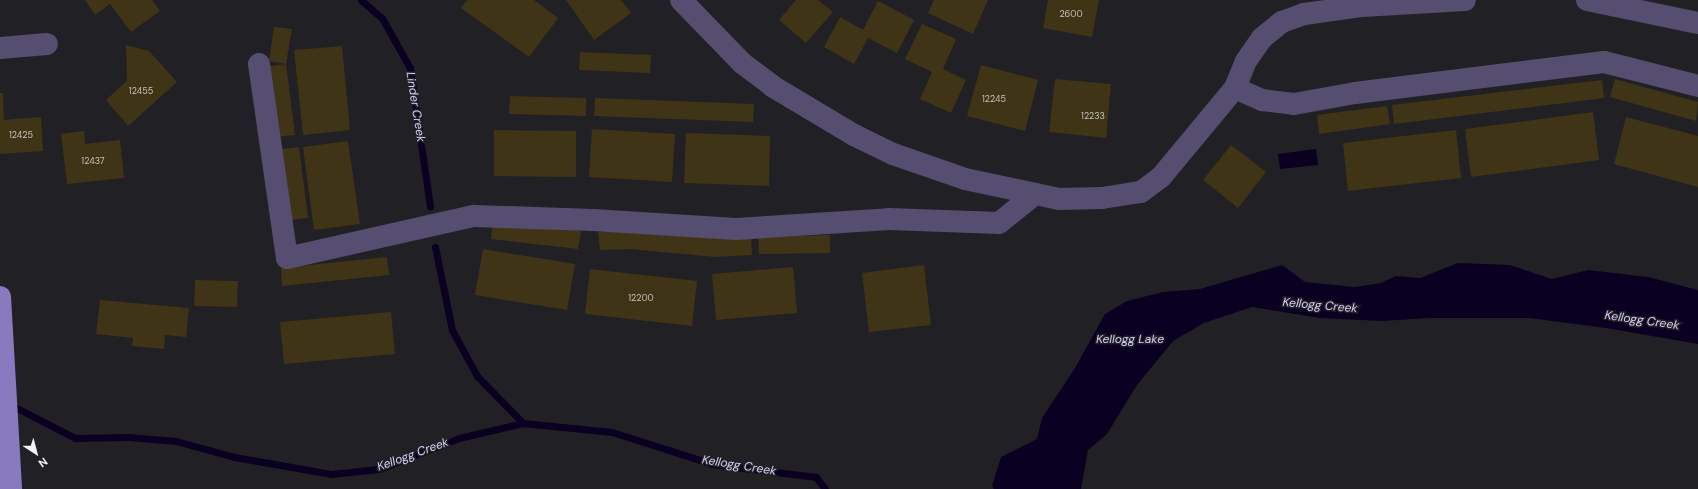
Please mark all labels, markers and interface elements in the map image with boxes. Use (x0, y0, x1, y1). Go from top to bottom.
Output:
house number: 2600 (1059, 9, 1083, 19)
water label: Linder Creek (402, 71, 428, 143)
house number: 12455 (129, 86, 153, 96)
house number: 12245 (982, 94, 1006, 104)
house number: 12233 (1081, 111, 1105, 121)
house number: 12425 (9, 130, 33, 140)
house number: 12437 (81, 156, 105, 166)
house number: 12200 (628, 293, 654, 303)
water label: Kellogg Creek (1282, 296, 1358, 316)
water label: Kellogg Creek (1604, 309, 1680, 333)
water label: Kellogg Lake (1096, 333, 1164, 347)
north arrow (16, 433, 56, 473)
water label: Kellogg Creek (375, 435, 451, 475)
water label: Kellogg Creek (701, 453, 777, 479)
text: N (36, 455, 50, 471)

